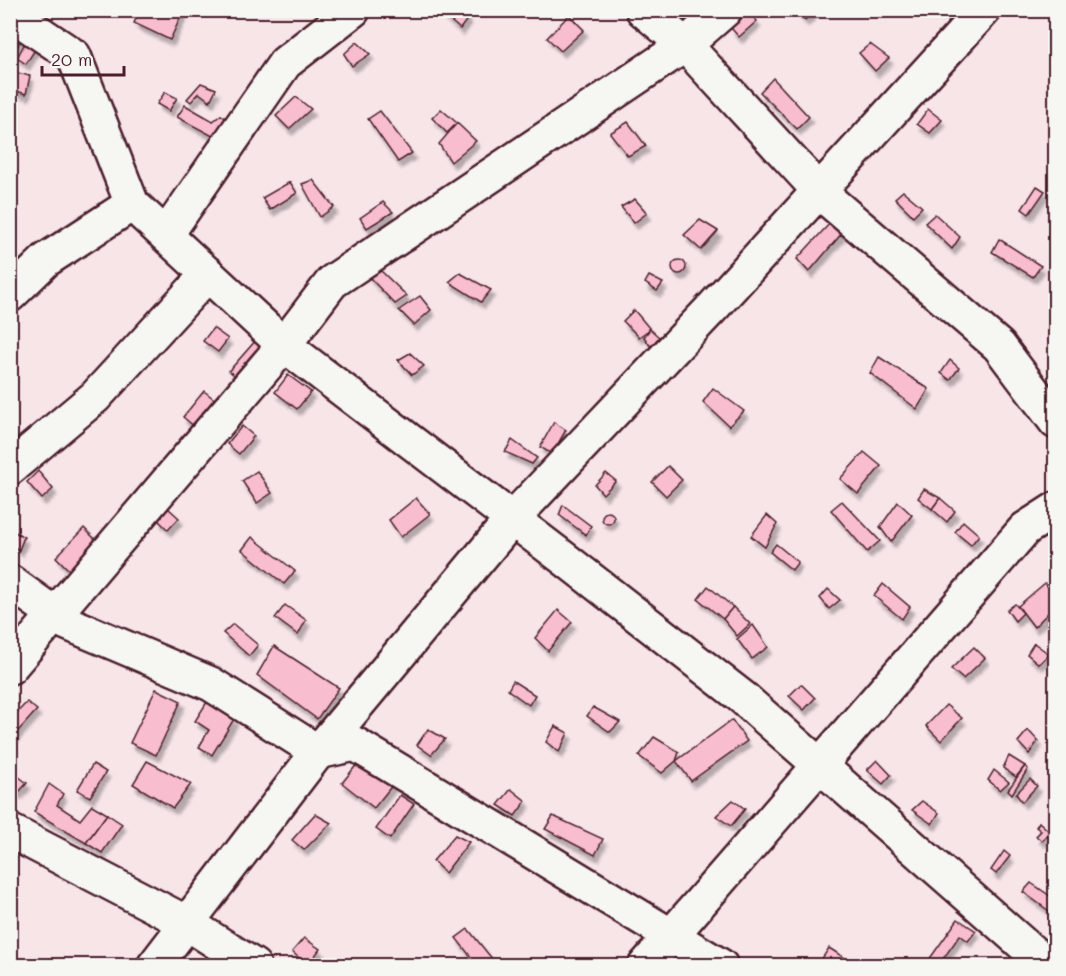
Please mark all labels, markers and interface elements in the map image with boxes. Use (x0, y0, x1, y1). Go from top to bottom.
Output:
scale bar (42, 39, 124, 77)
text: 20 m (51, 47, 92, 71)

